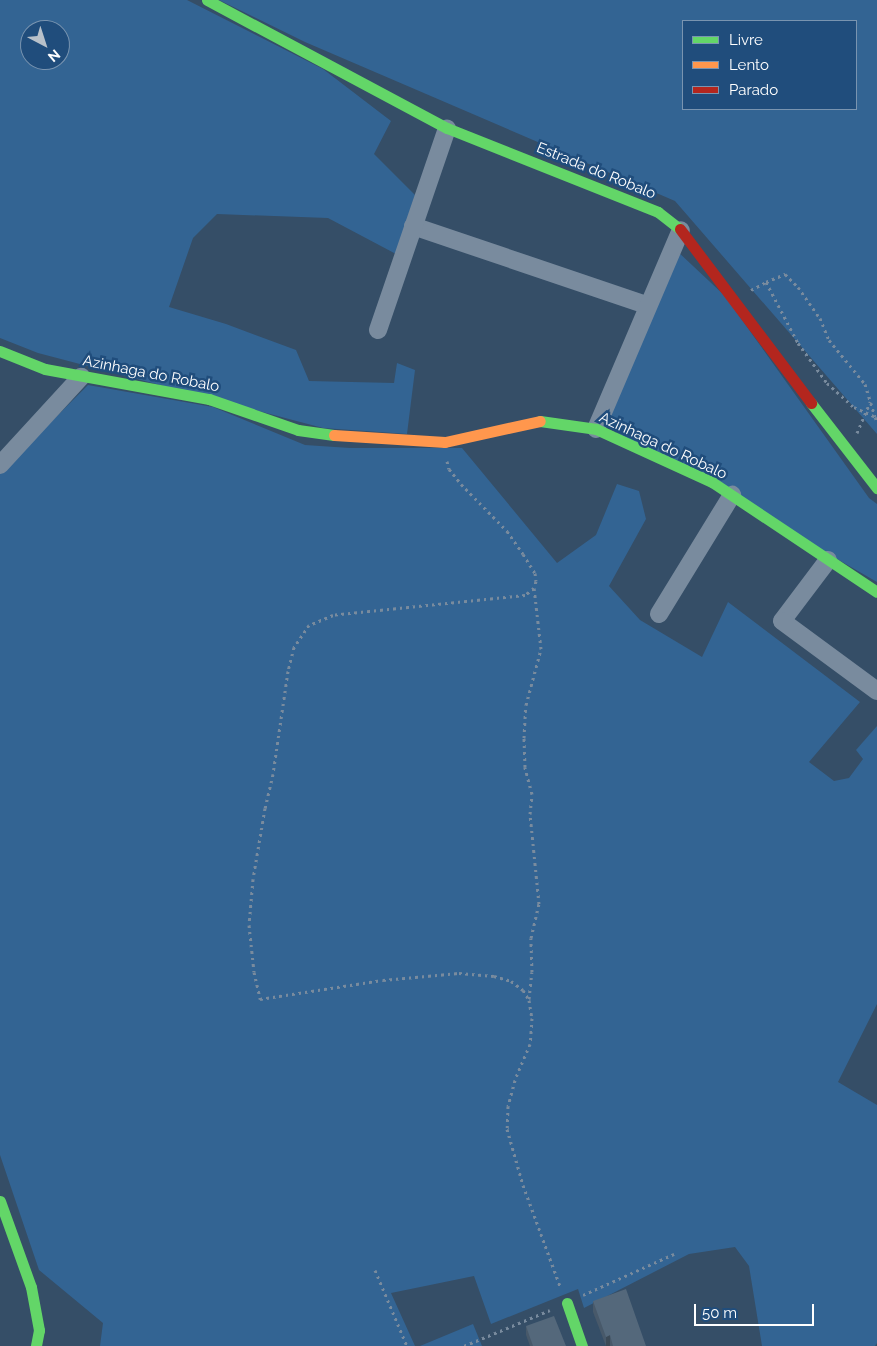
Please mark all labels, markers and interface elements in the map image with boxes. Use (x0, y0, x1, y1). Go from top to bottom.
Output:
north arrow (20, 20, 70, 70)
legend (682, 20, 857, 110)
text: Livre (729, 31, 763, 49)
text: N (45, 46, 63, 65)
text: Lento (729, 56, 769, 74)
text: Parado (729, 81, 778, 99)
street label: Estrada do Robalo (534, 139, 658, 203)
street label: Azinhaga do Robalo (81, 352, 221, 396)
street label: Azinhaga do Robalo (596, 409, 730, 483)
scale bar (697, 1294, 817, 1326)
text: 50 m (702, 1304, 737, 1322)

